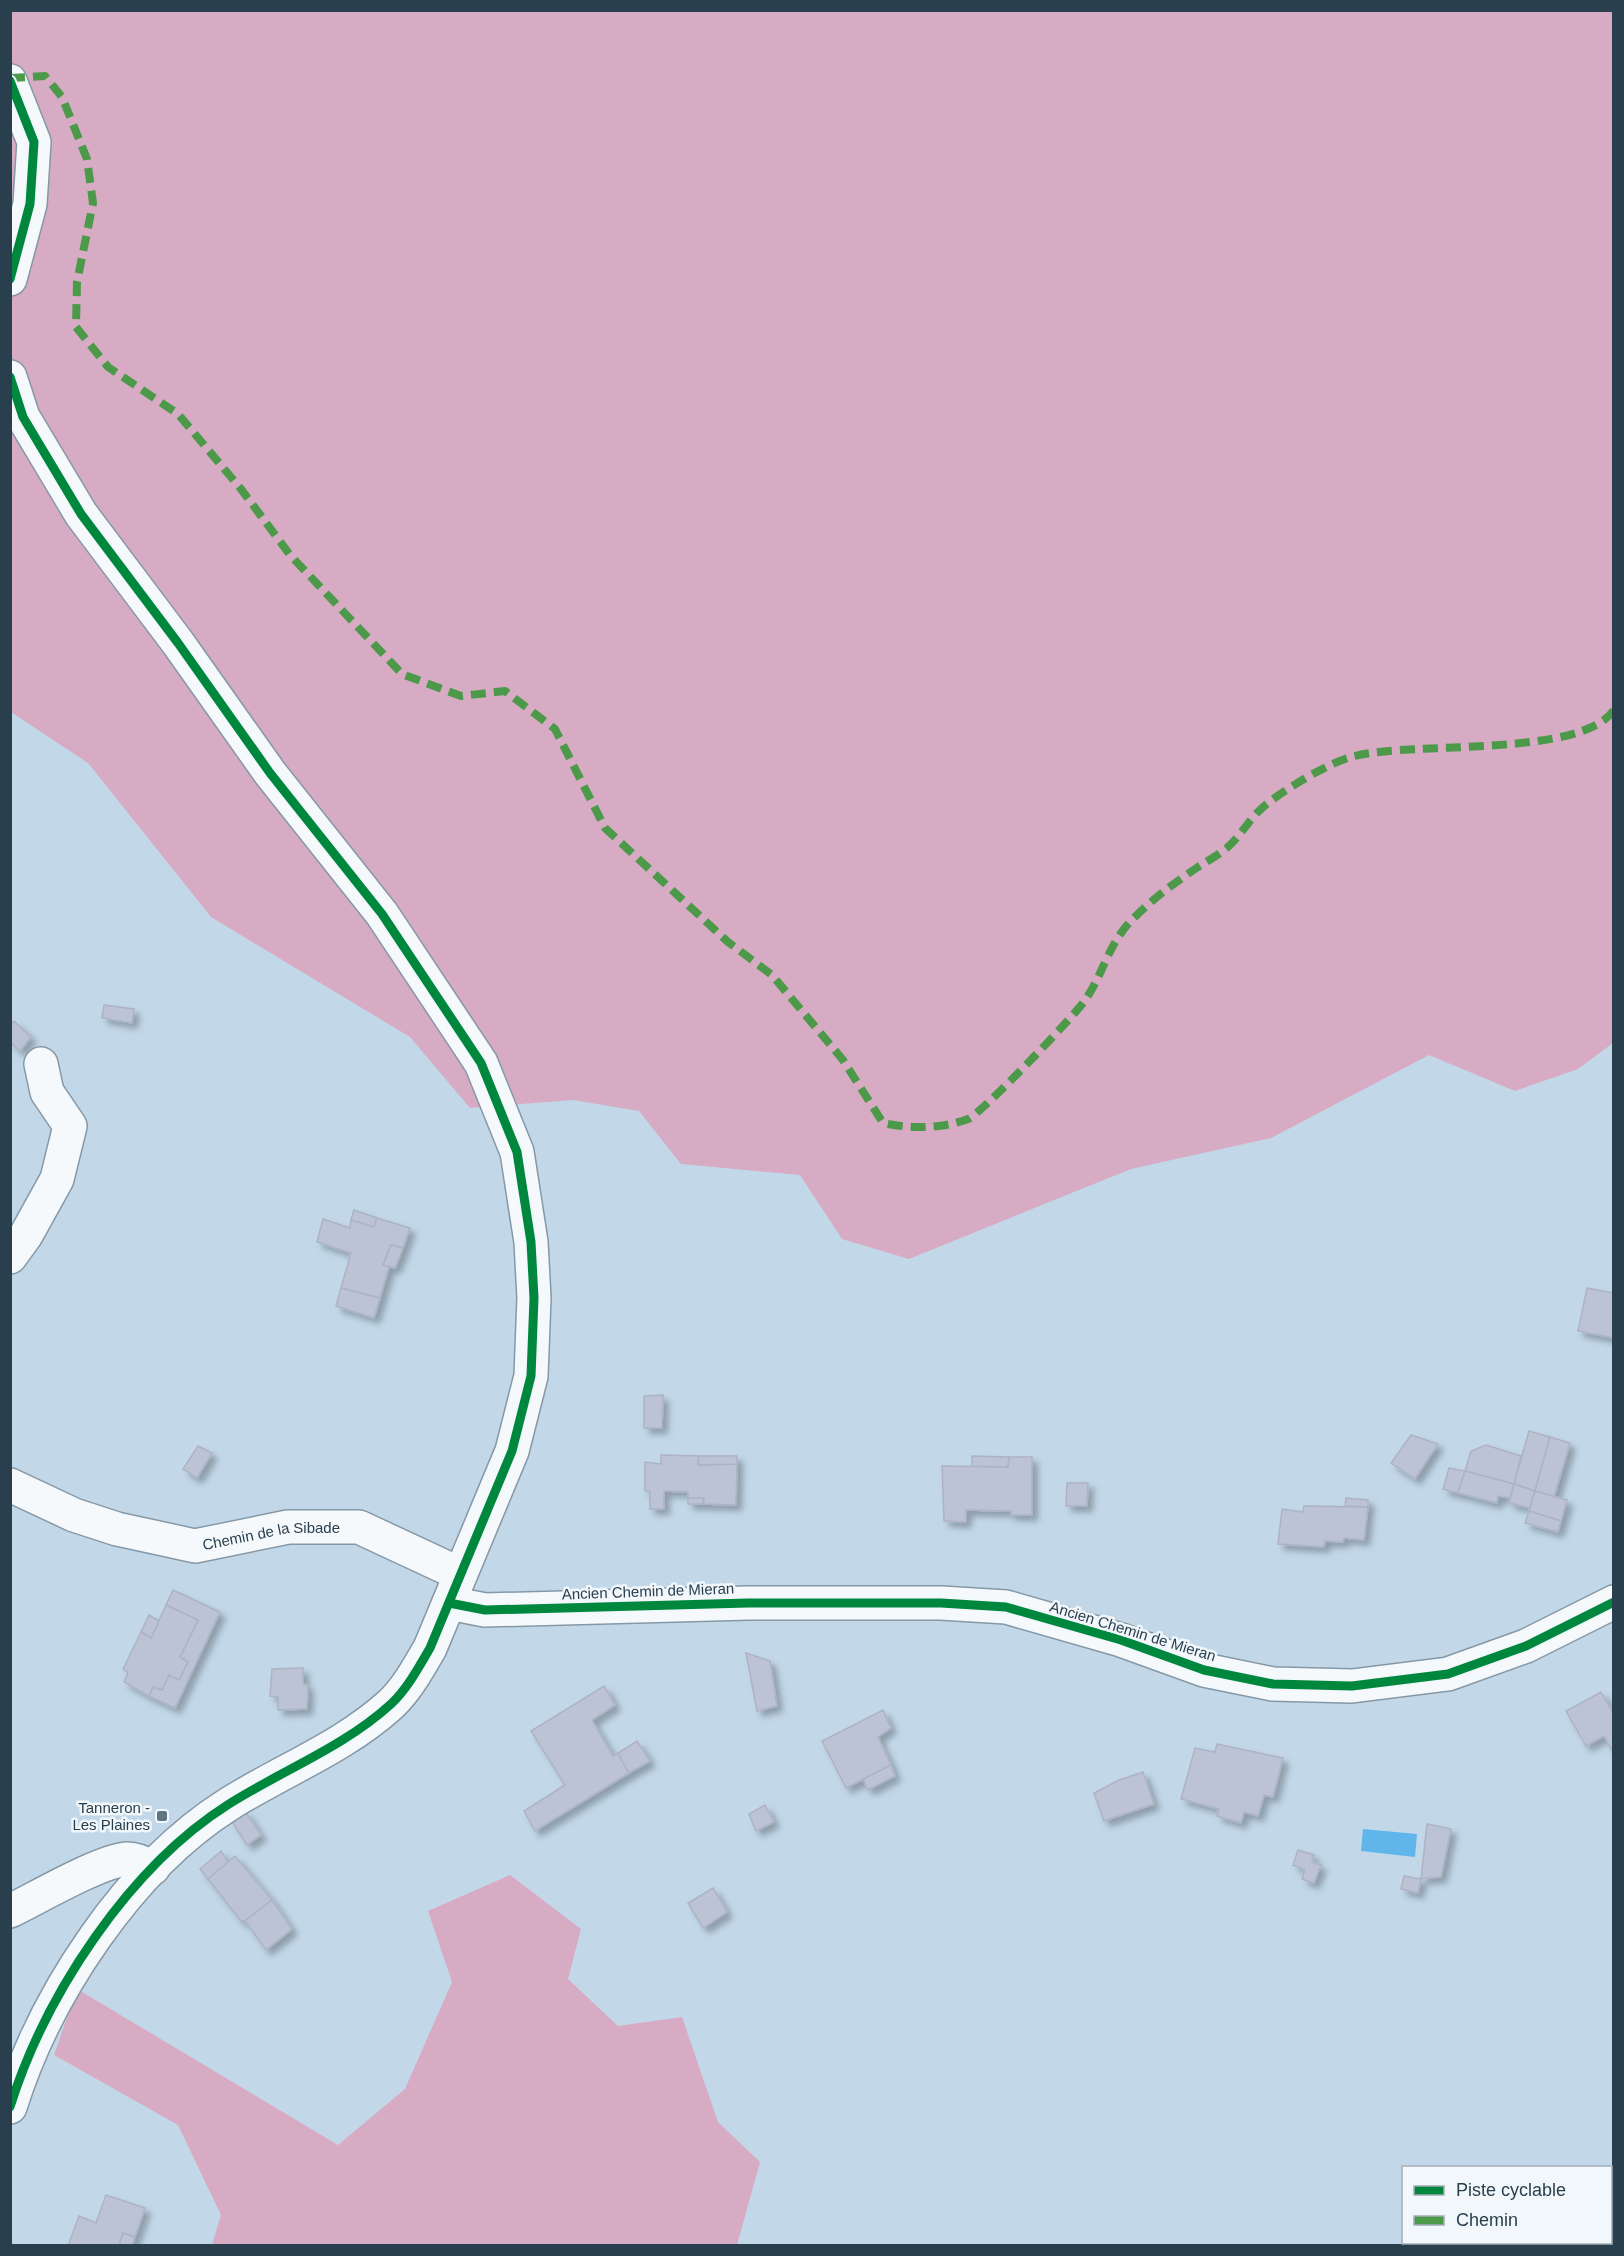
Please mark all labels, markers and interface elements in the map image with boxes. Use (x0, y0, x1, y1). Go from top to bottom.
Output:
street label: Chemin de la Sibade (201, 1518, 340, 1553)
street label: Ancien Chemin de Mieran (561, 1579, 735, 1603)
street label: Ancien Chemin de Mieran (1048, 1598, 1218, 1664)
place label: Tanneron - Les Plaines (72, 1799, 150, 1833)
marker: Tanneron - Les Plaines (155, 1809, 169, 1823)
legend (1402, 2166, 1612, 2244)
text: Piste cyclable (1456, 2180, 1566, 2200)
text: Chemin (1456, 2210, 1518, 2230)

